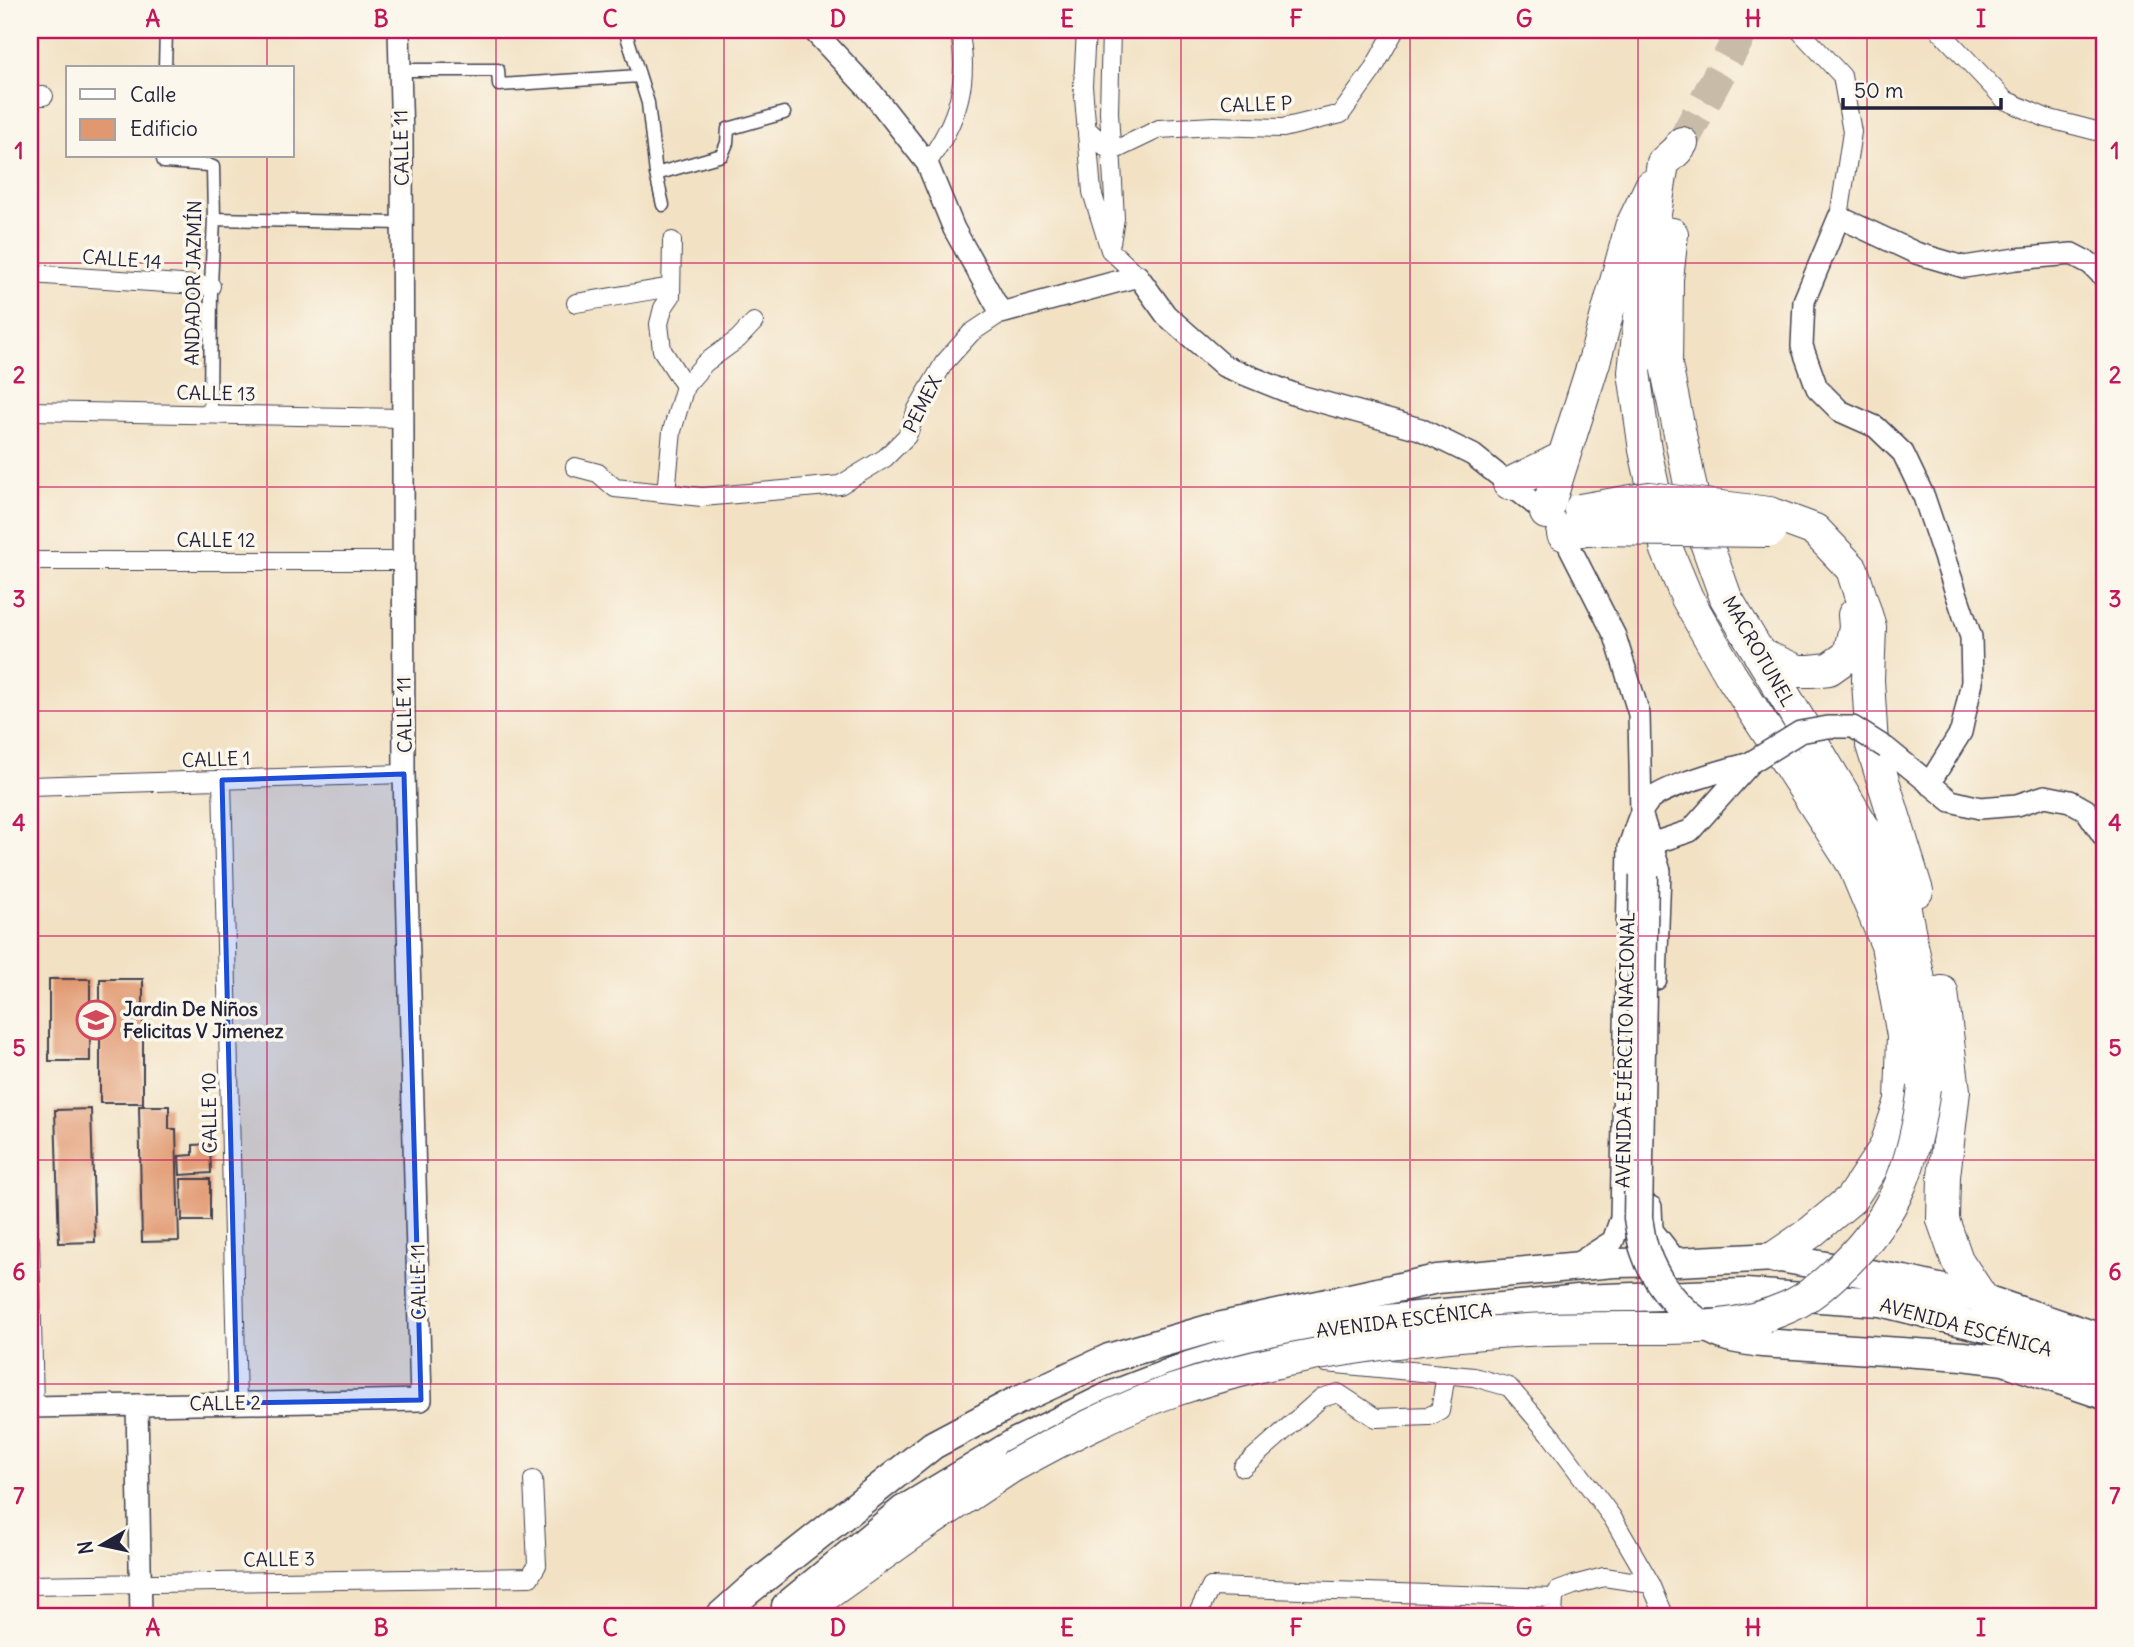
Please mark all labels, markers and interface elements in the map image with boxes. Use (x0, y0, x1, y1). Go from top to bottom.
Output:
text: A (146, 4, 161, 33)
text: B (373, 4, 389, 33)
text: C (602, 4, 618, 33)
text: D (830, 4, 846, 33)
text: E (1060, 4, 1074, 33)
text: F (1289, 4, 1303, 33)
text: G (1516, 4, 1532, 33)
text: H (1745, 4, 1761, 33)
text: I (1976, 4, 1986, 33)
legend (66, 66, 294, 158)
scale bar (1843, 66, 2001, 110)
text: 50 m (1854, 77, 1903, 104)
text: Calle (130, 81, 176, 108)
street label: CALLE P (1219, 91, 1293, 117)
street label: CALLE 11 (388, 110, 414, 186)
text: Edificio (130, 115, 198, 142)
text: 1 (14, 136, 24, 165)
text: 1 (2110, 136, 2120, 165)
street label: ANDADOR JAZMÍN (180, 200, 206, 366)
street label: CALLE 14 (81, 244, 163, 274)
text: 2 (13, 360, 26, 389)
text: 2 (2109, 360, 2122, 389)
street label: PEMEX (897, 371, 947, 437)
street label: CALLE 13 (176, 380, 256, 406)
street label: CALLE 12 (176, 528, 256, 552)
text: 3 (12, 584, 26, 613)
text: 3 (2108, 584, 2122, 613)
street label: MACROTUNEL (1718, 591, 1800, 711)
street label: CALLE 11 (391, 677, 417, 753)
street label: CALLE 1 (181, 746, 251, 772)
text: 4 (12, 808, 26, 837)
text: 4 (2108, 808, 2122, 837)
street label: AVENIDA EJÉRCITO NACIONAL (1611, 912, 1639, 1188)
place label: Jardin De Niños Felicitas V Jimenez (123, 997, 284, 1043)
school or university icon: Jardin De Niños Felicitas V Jimenez (75, 999, 117, 1041)
text: 5 (12, 1033, 26, 1062)
text: 5 (2108, 1033, 2122, 1062)
street label: CALLE 10 (196, 1072, 222, 1154)
street label: CALLE 11 (405, 1244, 431, 1320)
text: 6 (12, 1257, 26, 1286)
text: 6 (2108, 1257, 2122, 1286)
street label: AVENIDA ESCÉNICA (1877, 1292, 2055, 1362)
street label: AVENIDA ESCÉNICA (1315, 1297, 1493, 1343)
street label: CALLE 2 (189, 1390, 261, 1416)
text: 7 (13, 1481, 25, 1510)
text: 7 (2109, 1481, 2121, 1510)
north arrow (66, 1510, 136, 1580)
text: N (72, 1539, 98, 1556)
street label: CALLE 3 (243, 1546, 315, 1572)
text: A (146, 1613, 161, 1642)
text: B (373, 1613, 389, 1642)
text: C (602, 1613, 618, 1642)
text: D (830, 1613, 846, 1642)
text: E (1060, 1613, 1074, 1642)
text: F (1289, 1613, 1303, 1642)
text: G (1516, 1613, 1532, 1642)
text: H (1745, 1613, 1761, 1642)
text: I (1976, 1613, 1986, 1642)

